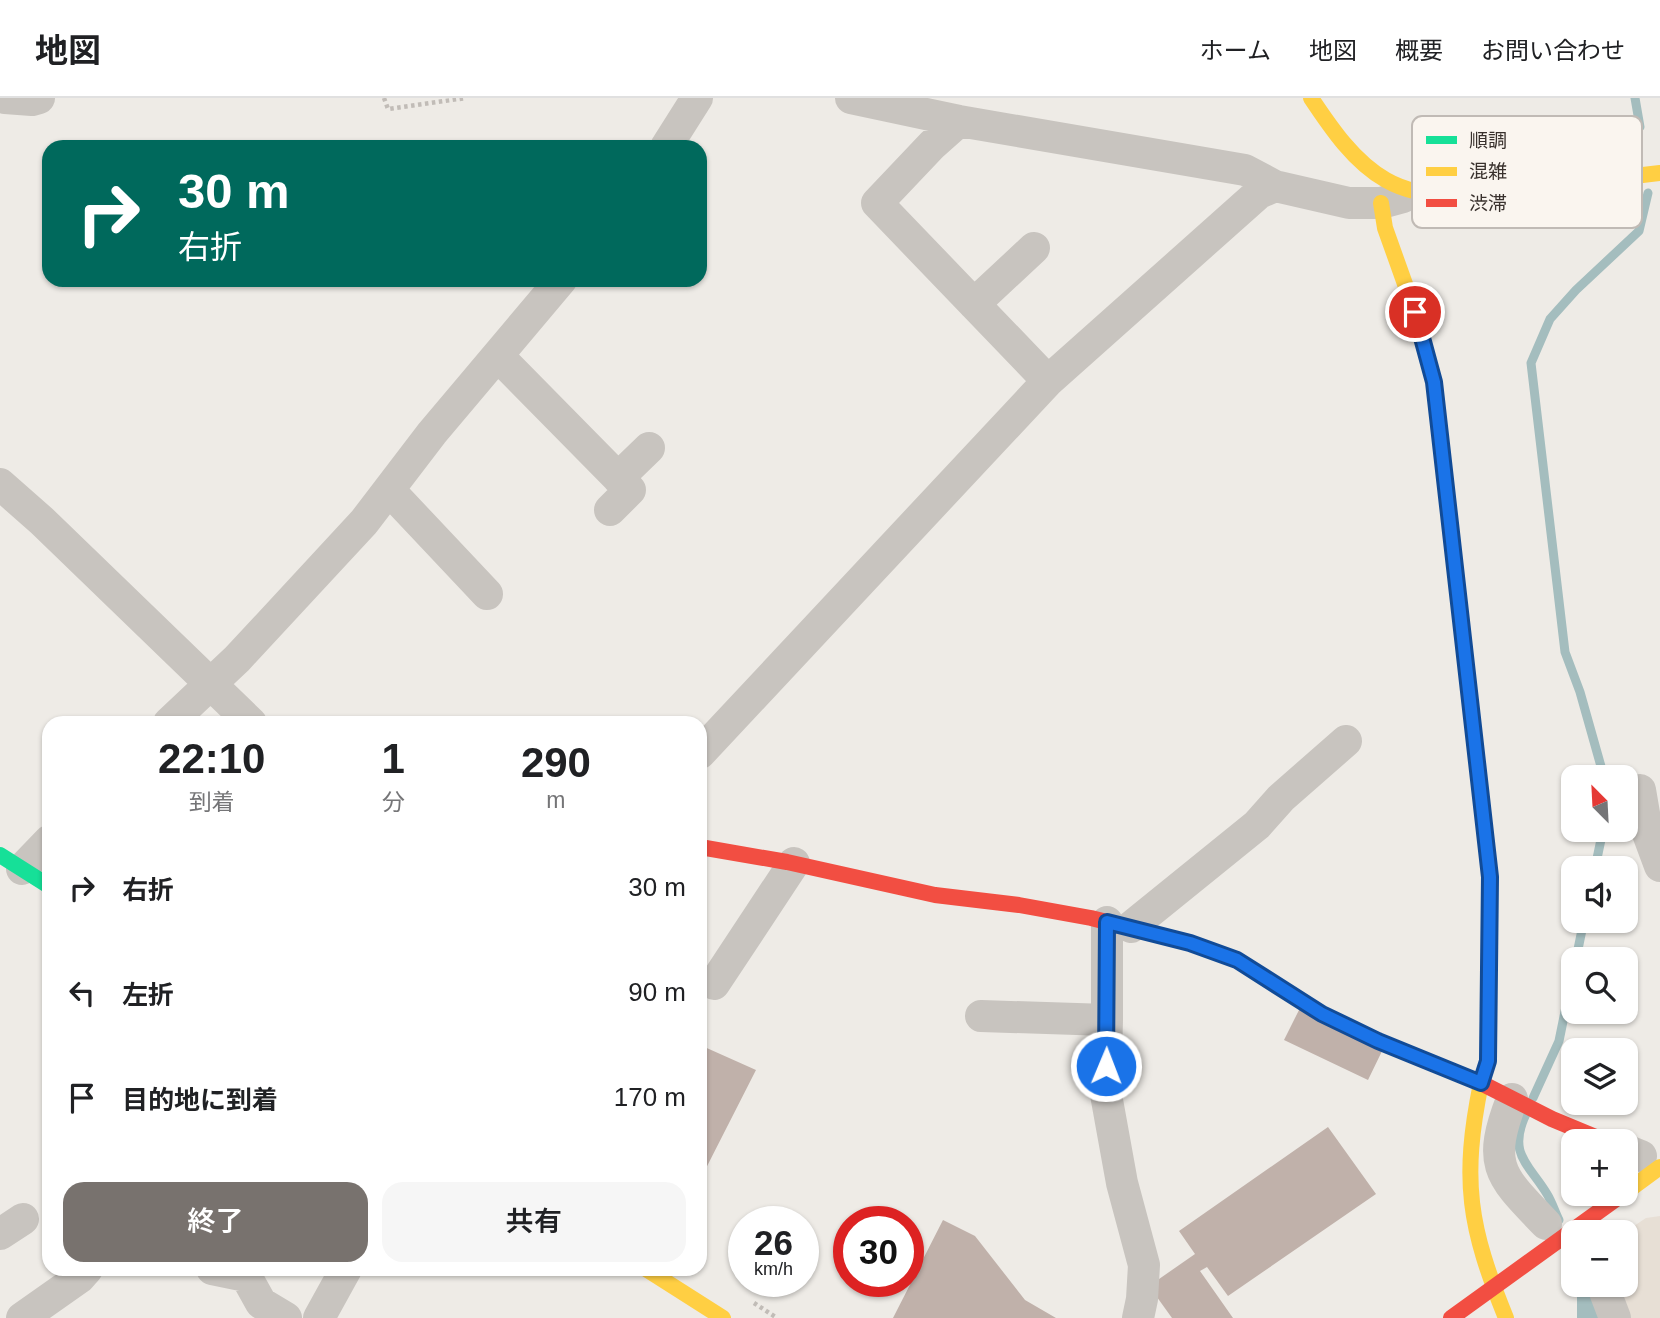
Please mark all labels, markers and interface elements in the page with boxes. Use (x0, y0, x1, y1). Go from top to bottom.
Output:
text: 地図 (35, 32, 101, 69)
text: ホーム (1200, 37, 1271, 64)
text: 地図 (1309, 37, 1357, 64)
text: 概要 (1395, 37, 1443, 64)
text: お問い合わせ (1481, 37, 1625, 64)
legend (1412, 116, 1642, 228)
text: 順調 (1469, 130, 1507, 151)
text: 混雑 (1469, 161, 1507, 182)
text: 30 m (178, 164, 290, 218)
icon: right (63, 168, 154, 259)
text: 渋滞 (1469, 193, 1507, 214)
text: 右折 (178, 229, 242, 265)
pin (1385, 282, 1445, 342)
icon: arrive (1396, 293, 1434, 331)
text: 22:10 (158, 735, 265, 782)
text: 1 (381, 735, 405, 782)
text: 290 (521, 739, 591, 786)
north arrow (1561, 765, 1638, 842)
map controls (1561, 765, 1638, 1297)
text: m (546, 787, 566, 813)
text: 到着 (189, 789, 235, 815)
text: 分 (382, 789, 405, 815)
button: sound (1561, 856, 1638, 933)
icon: right (63, 869, 101, 907)
text: 30 m (628, 872, 686, 902)
text: 右折 (122, 875, 174, 905)
button: search (1561, 947, 1638, 1024)
icon: left (63, 974, 101, 1012)
text: 90 m (628, 977, 686, 1007)
text: 左折 (122, 980, 174, 1010)
position arrow (1069, 1029, 1143, 1103)
button: layers (1561, 1038, 1638, 1115)
icon: arrive (63, 1079, 101, 1117)
text: 170 m (614, 1082, 686, 1112)
text: 目的地に到着 (122, 1085, 278, 1115)
button: + (1561, 1129, 1638, 1206)
button: 終了 (63, 1182, 368, 1262)
button: 共有 (382, 1182, 686, 1262)
speed limit sign: 30 (833, 1206, 924, 1297)
button: − (1561, 1220, 1638, 1297)
text: 26 (754, 1223, 793, 1262)
text: km/h (754, 1259, 793, 1279)

